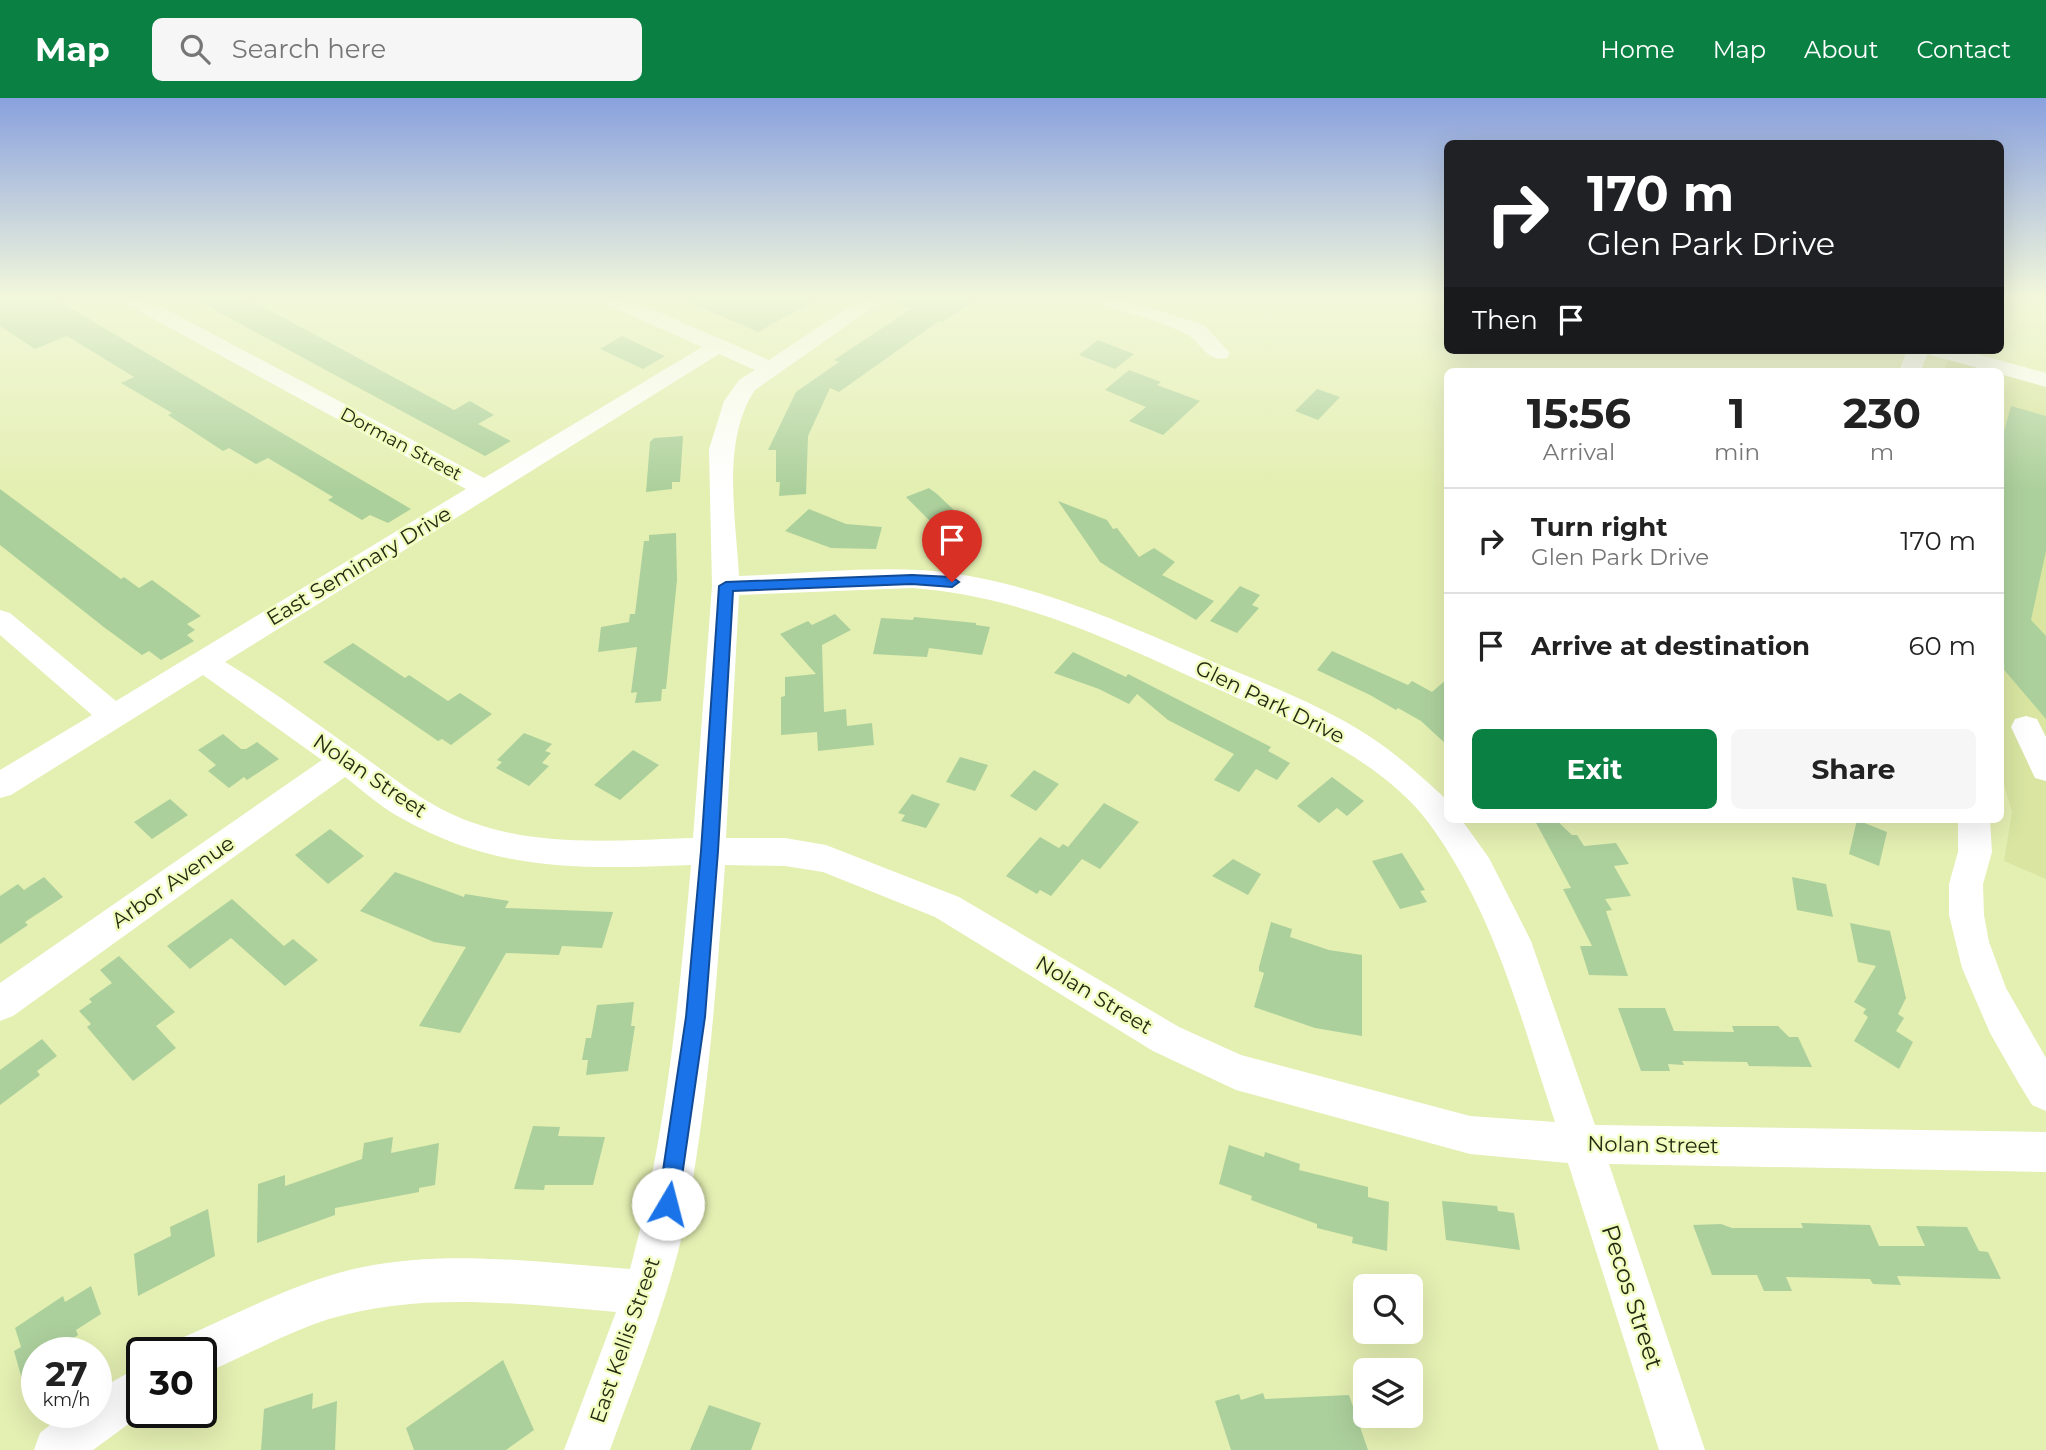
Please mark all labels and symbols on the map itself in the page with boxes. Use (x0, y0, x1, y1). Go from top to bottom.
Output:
street label: Dorman Street (337, 403, 465, 485)
street label: East Seminary Drive (262, 501, 456, 631)
pin (922, 510, 982, 582)
street label: Glen Park Drive (1192, 655, 1349, 748)
street label: Nolan Street (309, 728, 432, 823)
street label: Arbor Avenue (107, 830, 239, 933)
street label: Nolan Street (1031, 950, 1157, 1039)
street label: Nolan Street (1587, 1131, 1719, 1158)
position arrow (631, 1167, 705, 1241)
street label: Pecos Street (1595, 1221, 1670, 1373)
street label: East Kellis Street (584, 1254, 665, 1426)
speed limit sign: 30 (126, 1337, 217, 1428)

